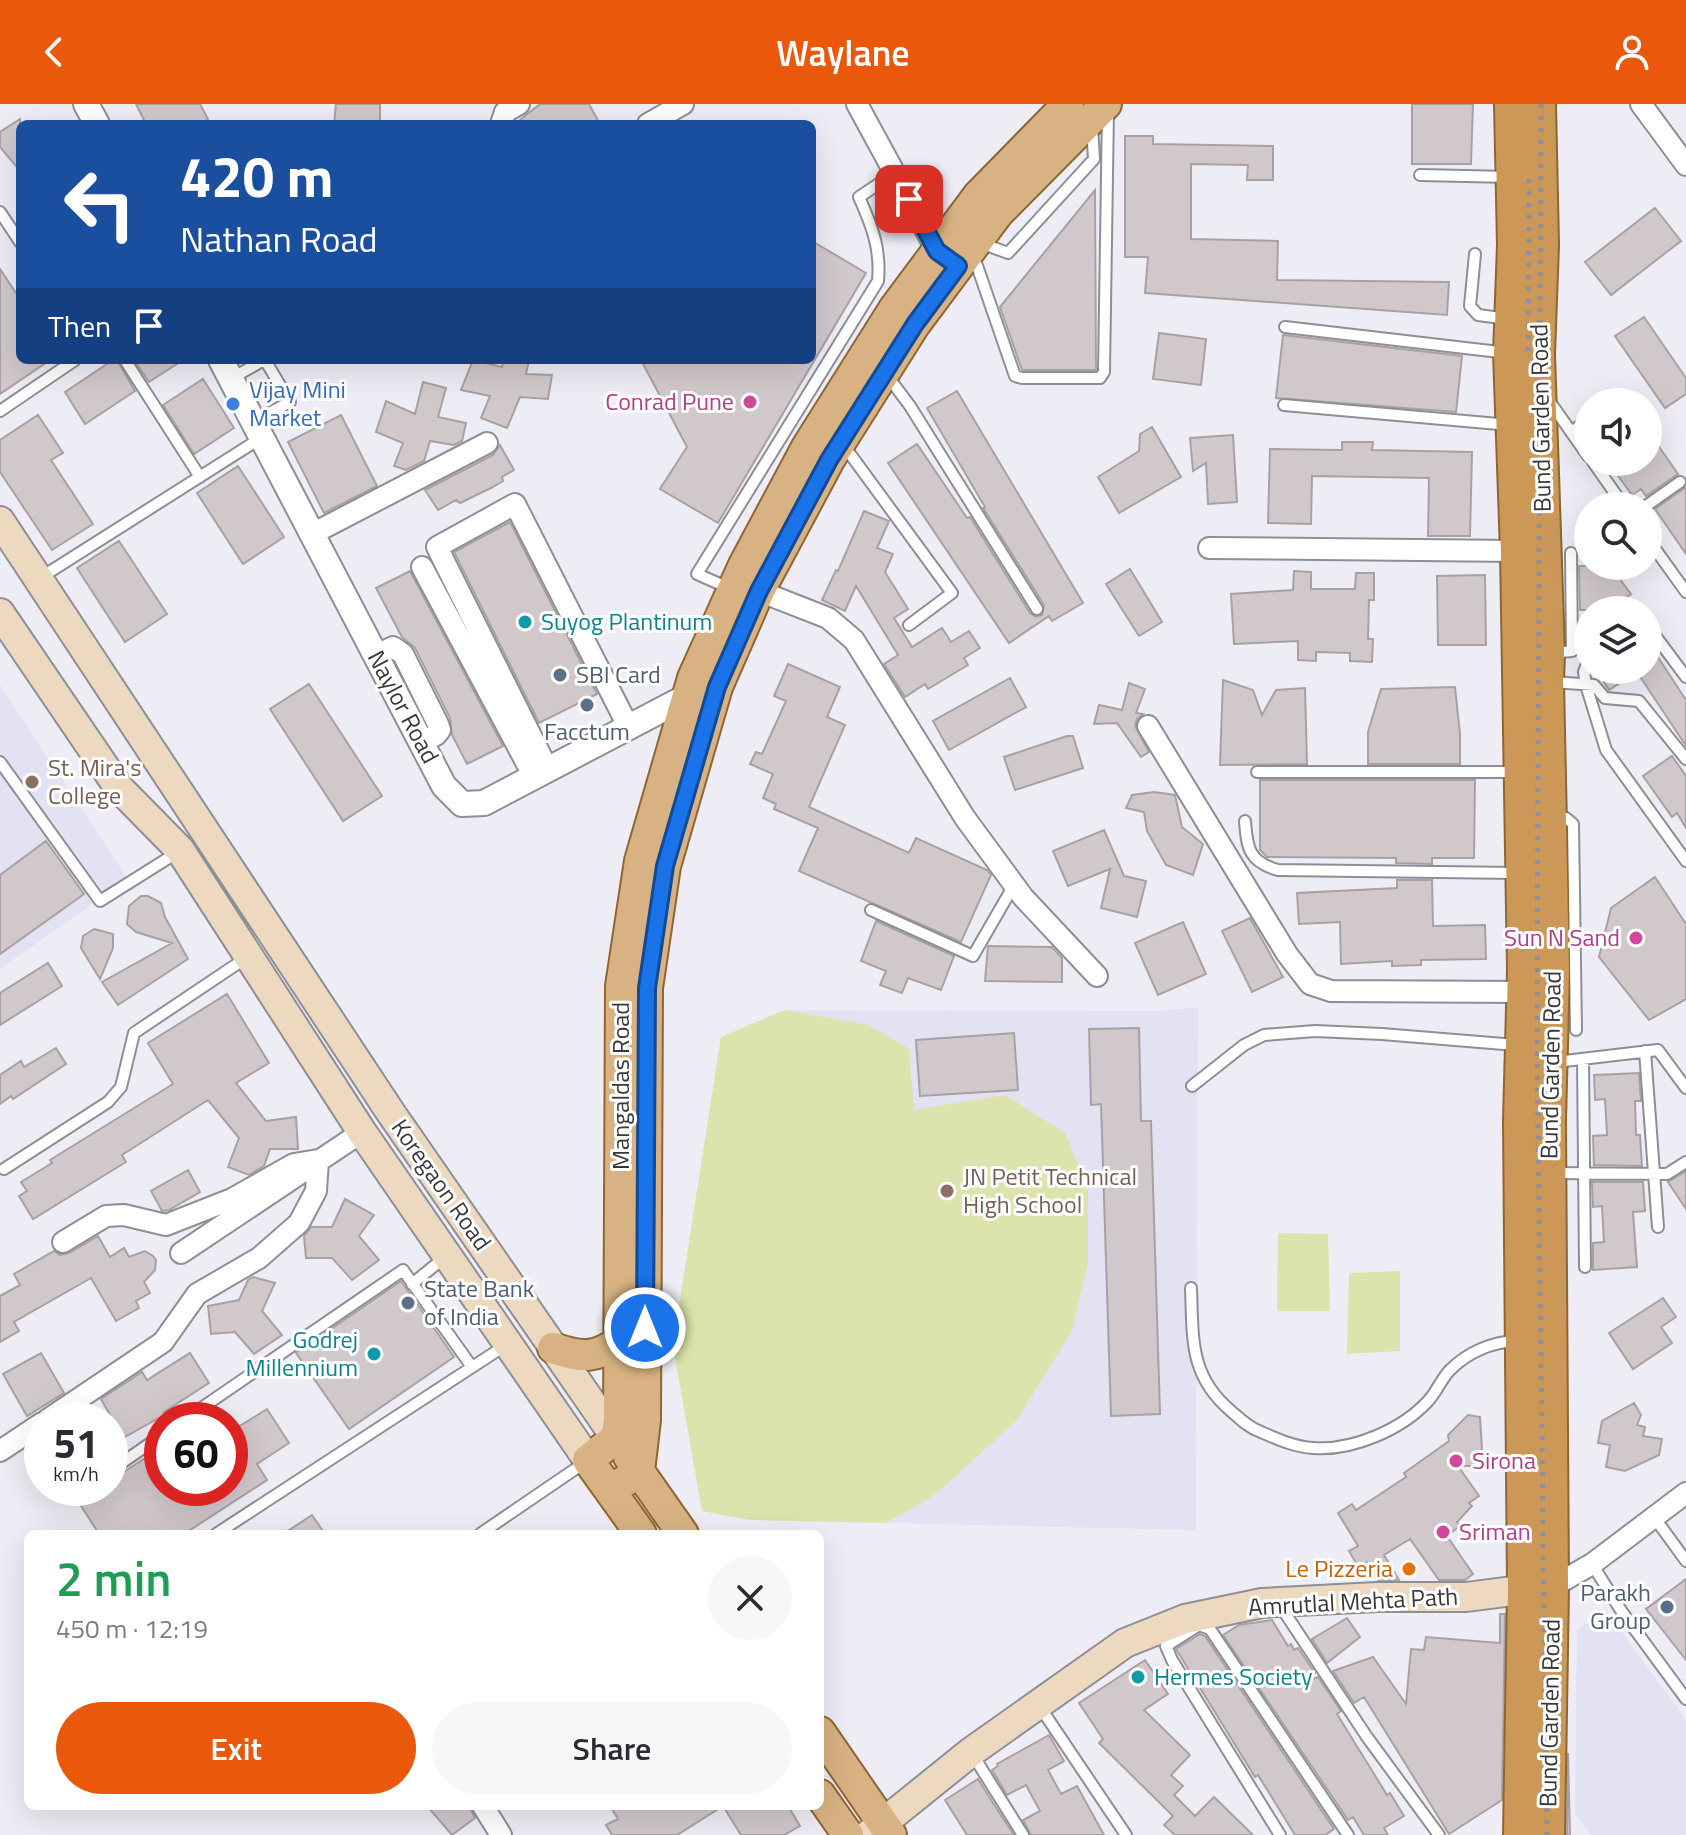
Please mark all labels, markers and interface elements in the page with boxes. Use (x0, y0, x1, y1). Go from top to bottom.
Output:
text: Waylane (776, 25, 910, 80)
icon: back (32, 30, 76, 74)
icon: person (1610, 30, 1654, 74)
text: 420 m (180, 134, 333, 219)
icon: left (48, 152, 152, 256)
pin (875, 165, 943, 233)
icon: arrive (887, 177, 931, 221)
text: Nathan Road (180, 211, 378, 266)
text: Then (48, 303, 111, 349)
icon: arrive (127, 304, 171, 348)
street label: Bund Garden Road (1520, 324, 1560, 512)
place label: Vijay Mini Market (249, 371, 346, 435)
place label: Conrad Pune (605, 383, 734, 419)
map controls (1574, 388, 1662, 684)
button: sound (1574, 388, 1662, 476)
marker: Conrad Pune (741, 393, 759, 411)
marker: Vijay Mini Market (224, 395, 242, 413)
button: search (1574, 492, 1662, 580)
button: layers (1574, 596, 1662, 684)
place label: Suyog Plantinum (541, 603, 712, 639)
marker: Suyog Plantinum (516, 613, 534, 631)
street label: Naylor Road (359, 644, 449, 769)
place label: SBI Card (576, 656, 661, 692)
marker: SBI Card (551, 666, 569, 684)
marker: Facctum (578, 696, 596, 714)
place label: Facctum (544, 713, 630, 749)
place label: St. Mira's College (48, 749, 141, 813)
marker: St. Mira's College (23, 773, 41, 791)
place label: Sun N Sand (1504, 919, 1620, 955)
marker: Sun N Sand (1627, 929, 1645, 947)
street label: Bund Garden Road (1530, 971, 1570, 1159)
street label: Mangaldas Road (602, 1002, 638, 1170)
street label: Koregaon Road (383, 1111, 501, 1258)
place label: JN Petit Technical High School (963, 1158, 1137, 1222)
marker: JN Petit Technical High School (938, 1182, 956, 1200)
place label: State Bank of India (424, 1270, 535, 1334)
position arrow (603, 1286, 687, 1370)
marker: State Bank of India (399, 1294, 417, 1312)
place label: Godrej Millennium (246, 1321, 358, 1385)
marker: Godrej Millennium (365, 1345, 383, 1363)
speed limit sign: 60 (144, 1402, 248, 1506)
text: 51 (54, 1413, 98, 1474)
place label: Sirona (1472, 1442, 1536, 1478)
marker: Sirona (1447, 1452, 1465, 1470)
text: km/h (53, 1458, 99, 1489)
place label: Sriman (1459, 1513, 1531, 1549)
marker: Sriman (1434, 1523, 1452, 1541)
text: 2 min (56, 1542, 171, 1615)
place label: Le Pizzeria (1285, 1550, 1393, 1586)
button: close (708, 1556, 792, 1640)
marker: Le Pizzeria (1400, 1560, 1418, 1578)
place label: Parakh Group (1580, 1574, 1651, 1638)
street label: Amrutlal Mehta Path (1247, 1578, 1459, 1624)
marker: Parakh Group (1658, 1598, 1676, 1616)
text: 450 m · 12:19 (56, 1609, 208, 1648)
street label: Bund Garden Road (1529, 1619, 1569, 1807)
place label: Hermes Society (1154, 1658, 1313, 1694)
marker: Hermes Society (1129, 1668, 1147, 1686)
button: Exit (56, 1702, 416, 1794)
button: Share (432, 1702, 792, 1794)

